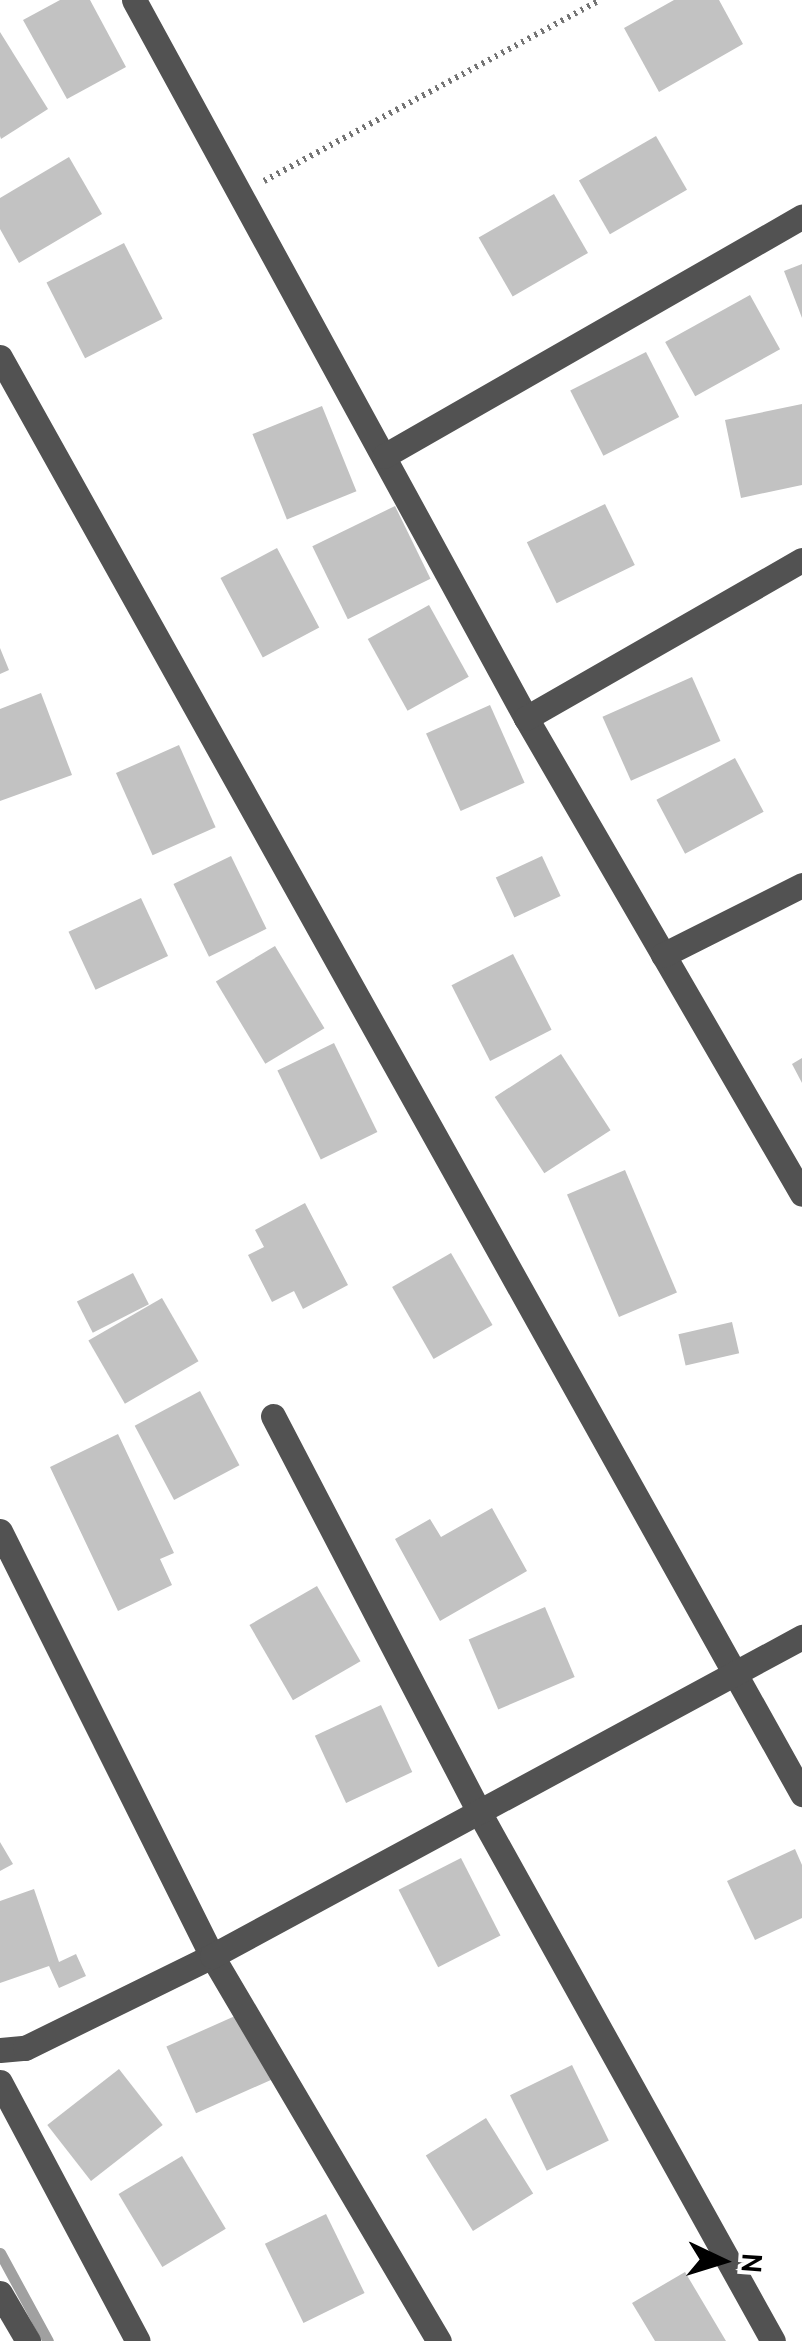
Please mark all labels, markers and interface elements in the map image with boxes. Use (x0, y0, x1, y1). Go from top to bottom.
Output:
north arrow (672, 2211, 772, 2311)
text: N (734, 2252, 770, 2274)

